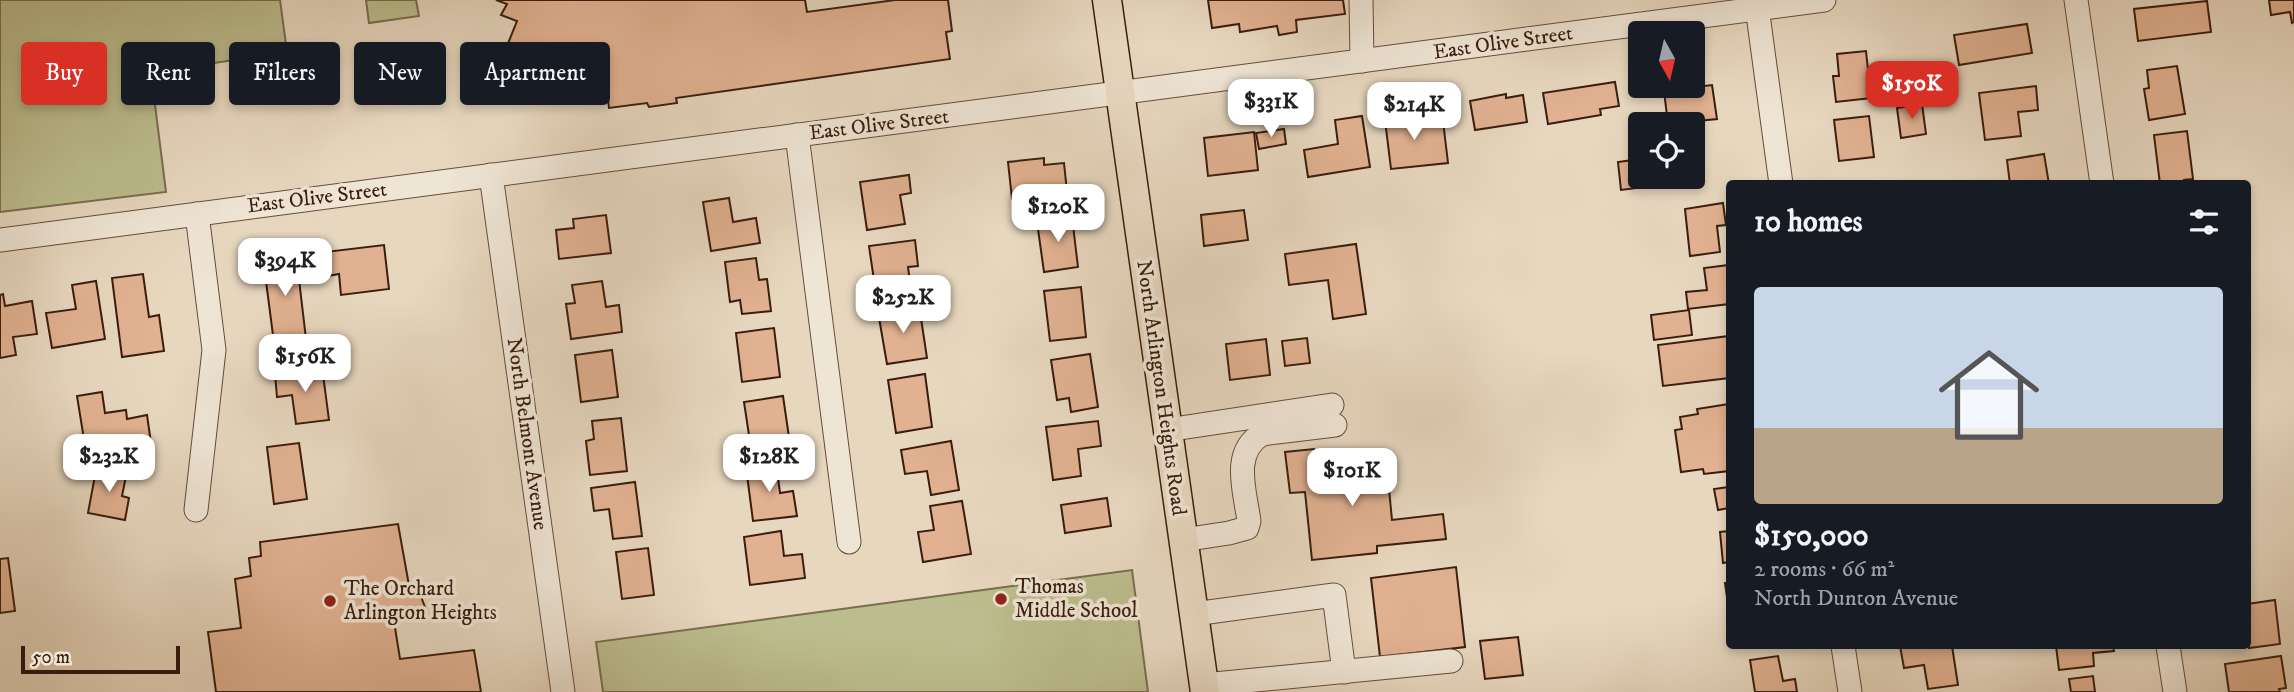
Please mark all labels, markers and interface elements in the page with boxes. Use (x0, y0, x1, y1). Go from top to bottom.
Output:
street label: East Olive Street (1432, 20, 1575, 66)
north arrow (1628, 21, 1704, 98)
map controls (1628, 21, 1705, 189)
chip: Buy (21, 42, 107, 105)
chip: Rent (121, 42, 215, 105)
chip: Filters (229, 42, 340, 105)
chip: New (354, 42, 446, 105)
chip: Apartment (460, 42, 610, 105)
pin: $150K (1863, 61, 1961, 121)
text: $150K (1882, 69, 1942, 98)
pin: $331K (1222, 80, 1320, 139)
pin: $214K (1365, 82, 1463, 142)
text: $331K (1244, 87, 1298, 116)
text: $214K (1383, 90, 1445, 119)
street label: East Olive Street (808, 104, 951, 146)
button: locate (1628, 112, 1705, 189)
street label: East Olive Street (246, 177, 389, 219)
pin: $120K (1009, 184, 1107, 244)
text: $120K (1028, 192, 1088, 221)
icon: filters (2185, 203, 2223, 241)
text: 10 homes (1754, 204, 1863, 241)
pin: $394K (236, 238, 334, 298)
text: $394K (254, 246, 316, 275)
street label: North Arlington Heights Road (1130, 259, 1192, 518)
pin: $252K (854, 276, 952, 335)
text: $252K (872, 283, 934, 312)
icon: home (1926, 332, 2052, 458)
pin: $156K (256, 334, 354, 394)
street label: North Belmont Avenue (501, 336, 553, 532)
text: $156K (275, 342, 335, 371)
pin: $232K (60, 434, 158, 494)
pin: $128K (720, 434, 818, 494)
text: $232K (79, 442, 139, 471)
text: $128K (739, 442, 799, 471)
pin: $101K (1303, 448, 1401, 508)
text: $101K (1323, 456, 1381, 485)
text: $150,000 (1754, 518, 1869, 555)
text: 2 rooms · 66 m² (1754, 555, 1894, 584)
place label: Thomas Middle School (1015, 574, 1138, 624)
place label: The Orchard Arlington Heights (344, 576, 497, 626)
text: North Dunton Avenue (1754, 584, 1958, 613)
marker: Thomas Middle School (993, 591, 1009, 607)
marker: The Orchard Arlington Heights (322, 593, 338, 609)
scale bar (21, 643, 180, 675)
text: 50 m (32, 646, 70, 669)

